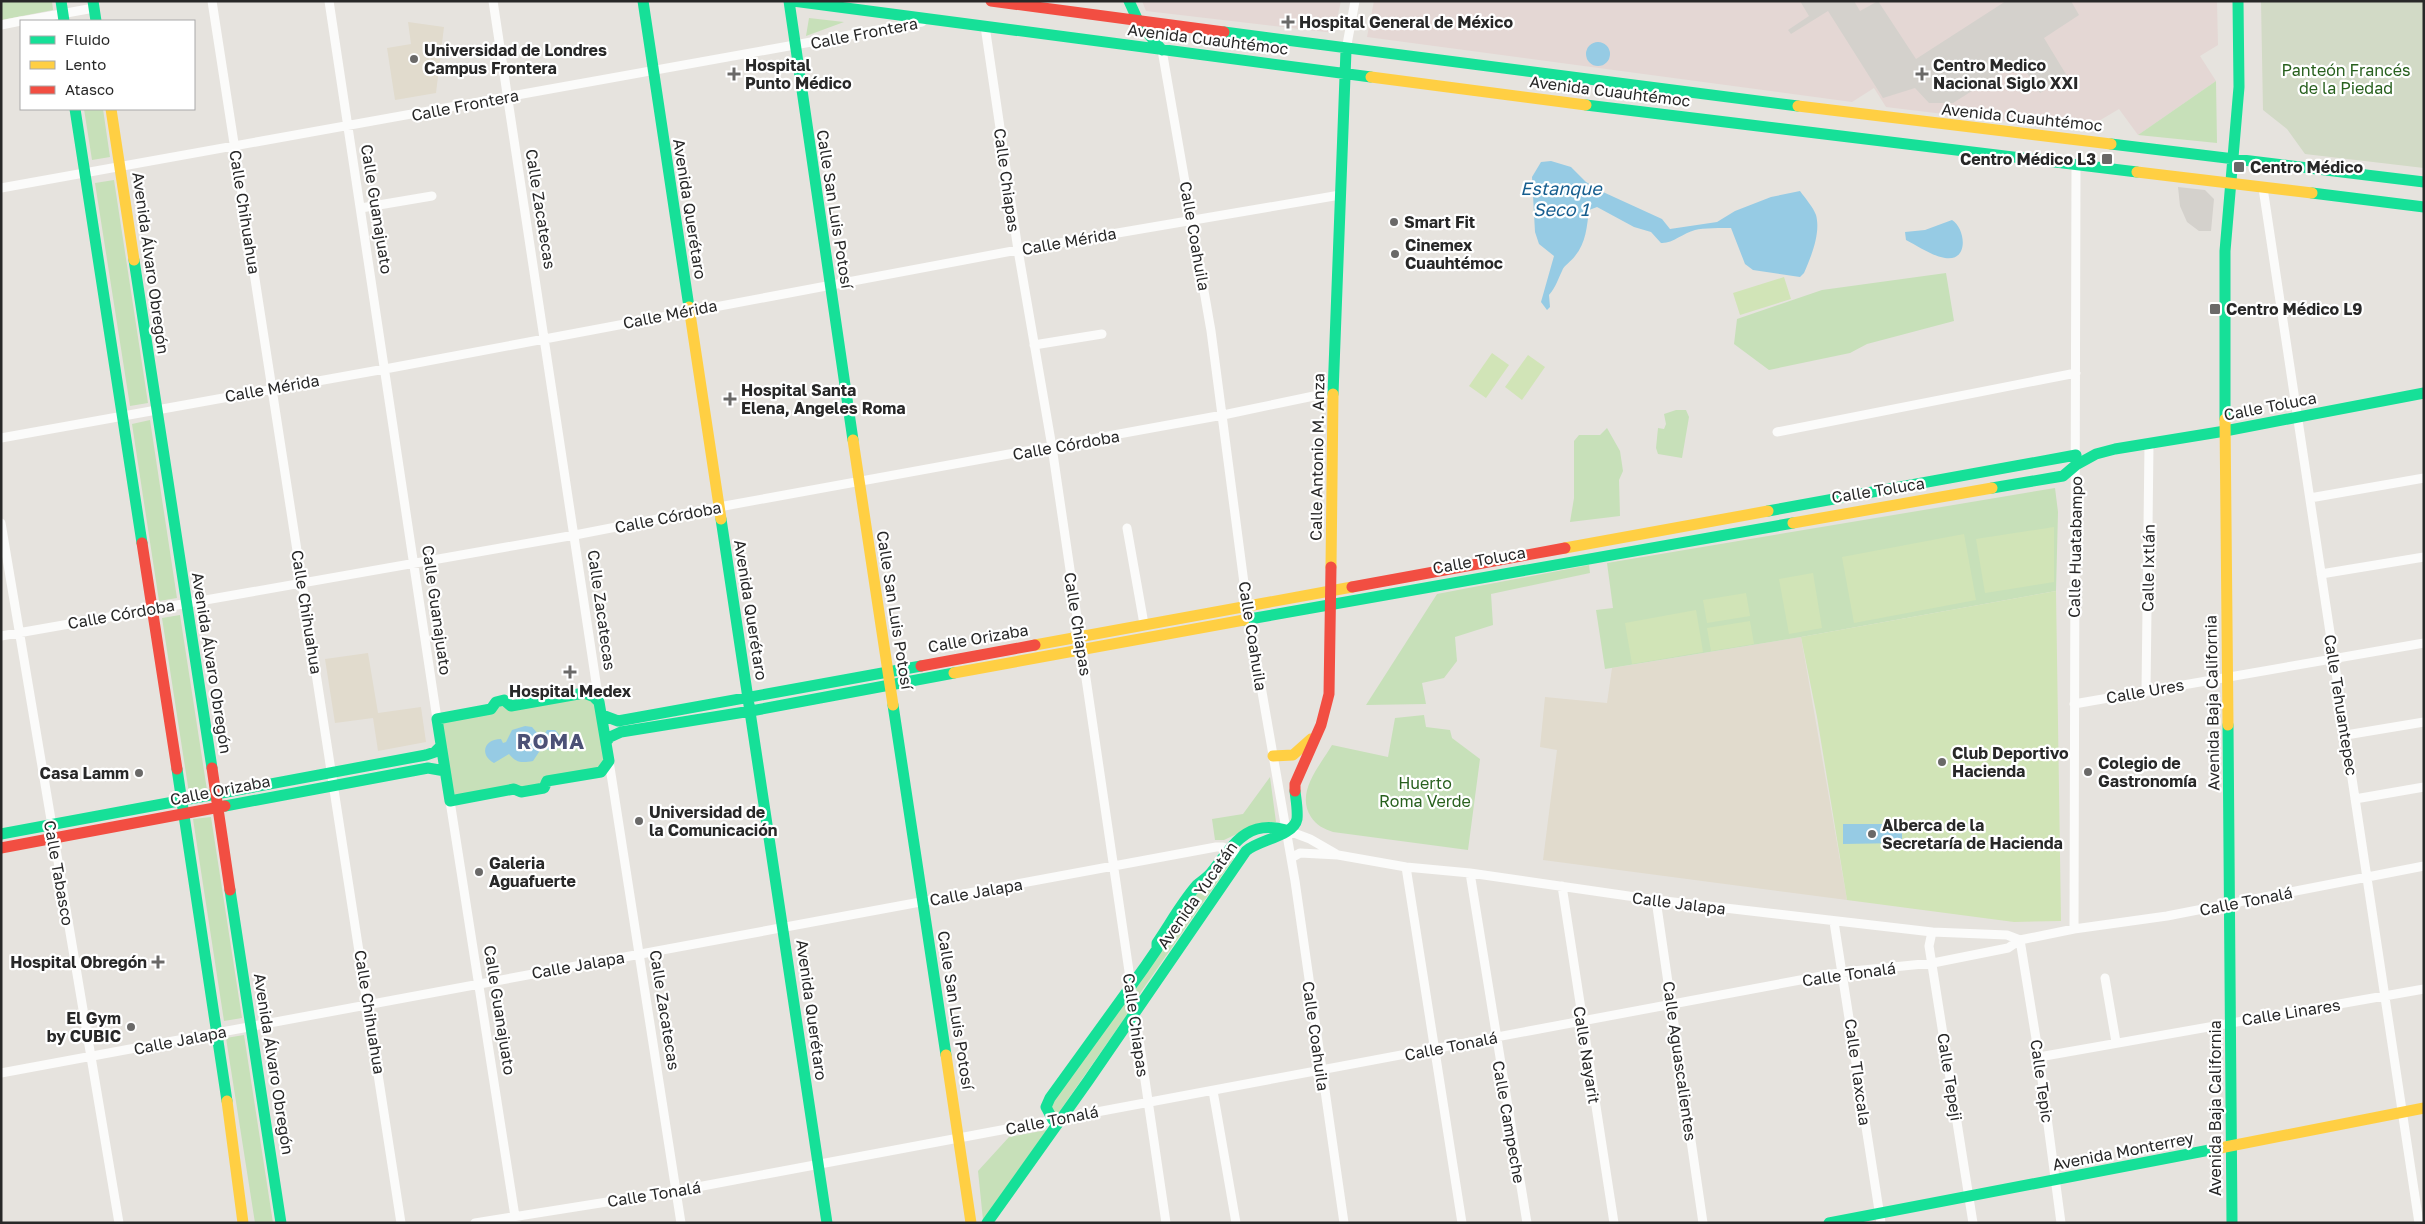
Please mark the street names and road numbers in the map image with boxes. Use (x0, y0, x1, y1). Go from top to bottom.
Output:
street label: Calle Frontera (809, 13, 919, 53)
street label: Avenida Cuauhtémoc (1126, 19, 1290, 59)
street label: Avenida Cuauhtémoc (1528, 71, 1692, 111)
street label: Calle Frontera (410, 85, 520, 125)
street label: Avenida Cuauhtémoc (1940, 99, 2104, 135)
street label: Calle Chiapas (990, 127, 1024, 233)
street label: Calle San Luis Potosí (813, 128, 858, 291)
street label: Avenida Querétaro (669, 137, 711, 281)
street label: Calle Guanajuato (357, 143, 397, 275)
street label: Calle Zacatecas (522, 147, 560, 271)
street label: Calle Chihuahua (225, 148, 265, 276)
street label: Avenida Álvaro Obregón (128, 171, 174, 355)
street label: Calle Coahuila (1176, 180, 1214, 292)
street label: Calle Mérida (1020, 223, 1118, 259)
street label: Calle Mérida (621, 295, 719, 333)
street label: Calle Mérida (223, 370, 321, 406)
street label: Calle Antonio M. Anza (1306, 373, 1328, 541)
street label: Calle Toluca (2222, 387, 2318, 425)
street label: Calle Córdoba (1011, 426, 1121, 464)
street label: Calle Toluca (1830, 473, 1926, 507)
street label: Calle Huatabampo (2064, 476, 2086, 618)
street label: Calle Córdoba (613, 497, 723, 537)
street label: Calle Ixtlán (2137, 524, 2159, 612)
street label: Calle San Luis Potosí (873, 529, 918, 692)
street label: Avenida Querétaro (730, 538, 772, 682)
street label: Calle Toluca (1431, 542, 1527, 578)
street label: Calle Guanajuato (418, 544, 456, 676)
street label: Calle Chihuahua (287, 548, 327, 676)
street label: Calle Zacatecas (584, 548, 620, 672)
street label: Avenida Álvaro Obregón (188, 571, 236, 755)
street label: Calle Chiapas (1060, 571, 1096, 677)
street label: Calle Coahuila (1234, 580, 1272, 692)
street label: Calle Córdoba (66, 595, 176, 633)
street label: Avenida Baja California (2200, 615, 2224, 791)
street label: Calle Orizaba (926, 619, 1030, 657)
street label: Calle Tehuantepec (2320, 633, 2362, 777)
street label: Calle Ures (2104, 674, 2186, 708)
street label: Calle Orizaba (168, 770, 272, 810)
street label: Calle Tabasco (40, 819, 78, 927)
street label: Avenida Yucatán (1153, 837, 1241, 953)
street label: Calle Jalapa (928, 874, 1024, 910)
street label: Calle Tonalá (2198, 882, 2294, 920)
street label: Calle Jalapa (1631, 887, 1727, 919)
street label: Calle San Luis Potosí (934, 929, 979, 1092)
street label: Avenida Querétaro (792, 938, 832, 1082)
street label: Calle Guanajuato (480, 944, 520, 1076)
street label: Calle Jalapa (530, 947, 626, 983)
street label: Calle Chihuahua (350, 948, 390, 1076)
street label: Calle Zacatecas (646, 948, 684, 1072)
street label: Calle Tonalá (1801, 958, 1897, 990)
street label: Avenida Álvaro Obregón (250, 972, 298, 1156)
street label: Calle Chiapas (1119, 972, 1153, 1078)
street label: Calle Coahuila (1298, 980, 1334, 1092)
street label: Calle Aguascalientes (1659, 980, 1701, 1142)
street label: Calle Linares (2240, 994, 2342, 1030)
street label: Calle Nayarit (1569, 1005, 1605, 1105)
street label: Calle Tlaxcala (1841, 1017, 1875, 1127)
street label: Avenida Baja California (2205, 1020, 2225, 1196)
street label: Calle Jalapa (132, 1021, 228, 1059)
street label: Calle Tonalá (1403, 1027, 1499, 1065)
street label: Calle Tepeji (1933, 1032, 1967, 1122)
street label: Calle Tepic (2026, 1038, 2058, 1124)
street label: Calle Campeche (1488, 1059, 1530, 1185)
street label: Calle Tonalá (1004, 1101, 1100, 1139)
street label: Avenida Monterrey (2051, 1127, 2195, 1175)
street label: Calle Tonalá (606, 1177, 702, 1211)

